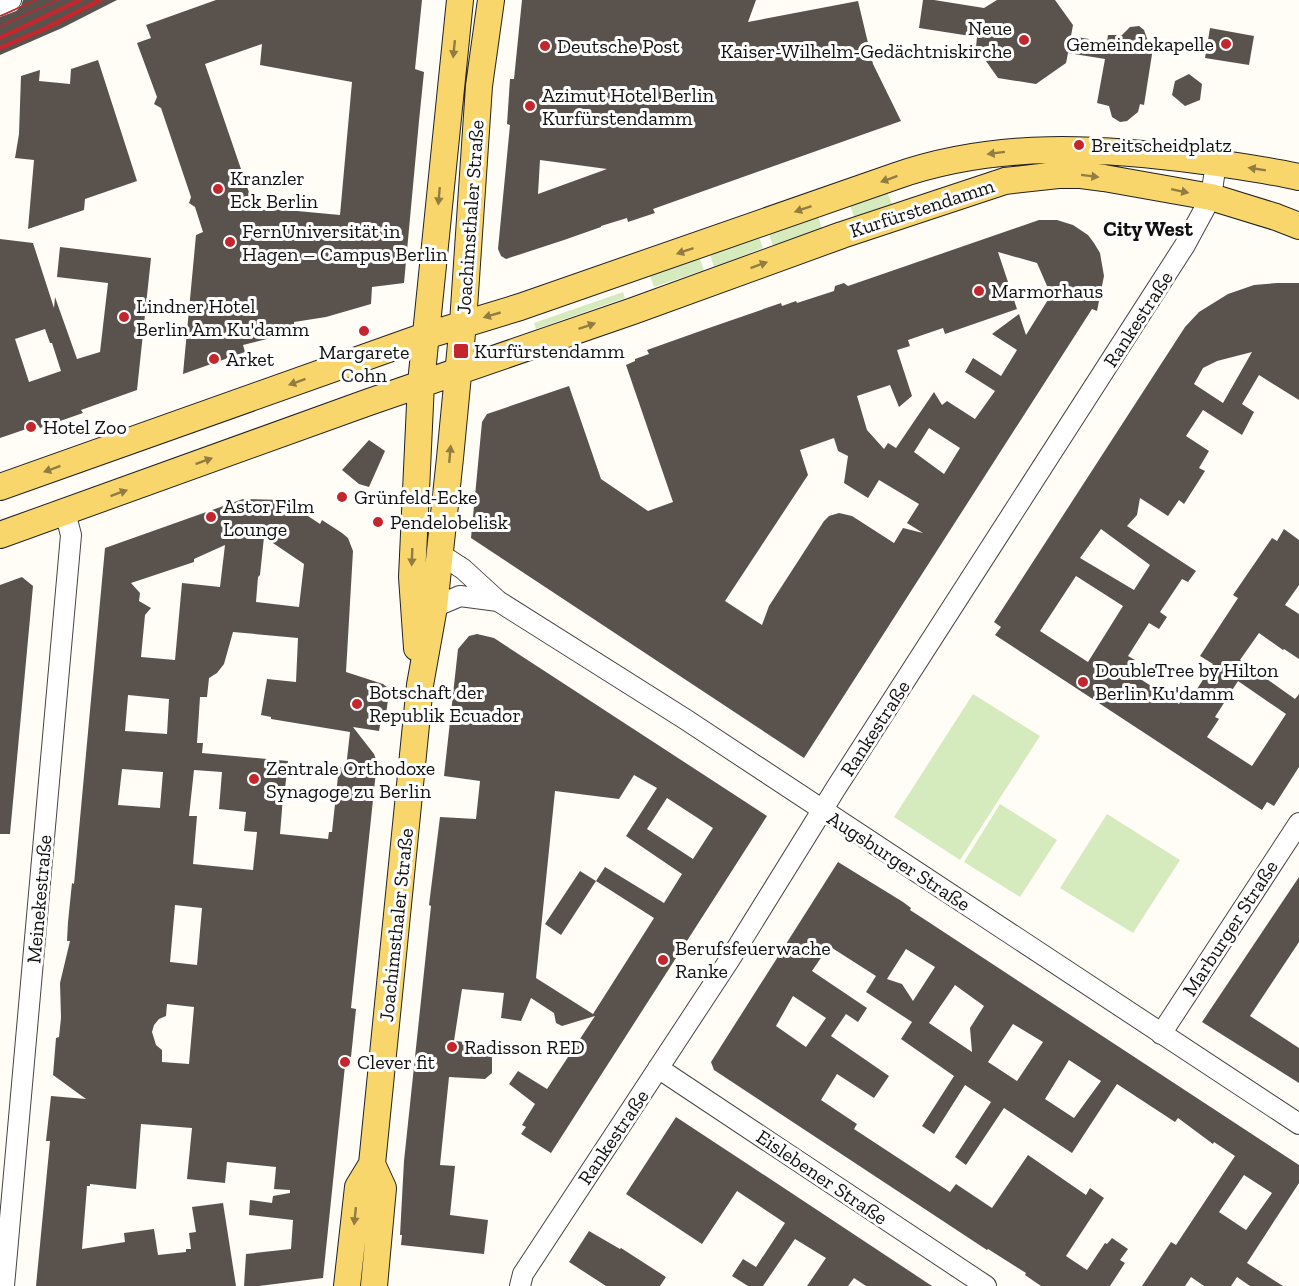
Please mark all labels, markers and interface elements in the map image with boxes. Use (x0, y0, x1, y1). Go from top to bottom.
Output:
place label: Neue Kaiser-Wilhelm-Gedächtniskirche (720, 16, 1012, 63)
place label: Gemeindekapelle (1066, 32, 1214, 56)
marker: Neue Kaiser-Wilhelm-Gedächtniskirche (1017, 33, 1031, 47)
place label: Deutsche Post (557, 34, 680, 58)
marker: Gemeindekapelle (1219, 37, 1233, 51)
marker: Deutsche Post (538, 39, 552, 53)
one-way arrow (449, 40, 459, 59)
place label: Azimut Hotel Berlin Kurfürstendamm (542, 83, 715, 130)
marker: Azimut Hotel Berlin Kurfürstendamm (523, 99, 537, 113)
street label: Joachimsthaler Straße (451, 119, 489, 315)
place label: Breitscheidplatz (1091, 133, 1232, 157)
marker: Breitscheidplatz (1072, 138, 1086, 152)
one-way arrow (986, 148, 1005, 157)
one-way arrow (1248, 165, 1267, 174)
place label: Kranzler Eck Berlin (230, 166, 319, 213)
one-way arrow (1081, 172, 1100, 181)
street label: Kurfürstendamm (847, 173, 998, 243)
one-way arrow (879, 174, 897, 184)
marker: Kranzler Eck Berlin (211, 182, 225, 196)
one-way arrow (434, 187, 444, 206)
one-way arrow (1171, 187, 1190, 196)
one-way arrow (794, 205, 812, 215)
district label: City West (1103, 216, 1193, 241)
place label: FernUniversität in Hagen – Campus Berlin (242, 219, 448, 266)
marker: FernUniversität in Hagen – Campus Berlin (223, 235, 237, 249)
one-way arrow (675, 246, 693, 256)
one-way arrow (750, 260, 768, 269)
street label: Rankestraße (1098, 267, 1178, 371)
place label: Marmorhaus (991, 279, 1103, 303)
marker: Marmorhaus (972, 284, 986, 298)
place label: Lindner Hotel Berlin Am Ku'damm (136, 294, 310, 341)
marker: Lindner Hotel Berlin Am Ku'damm (117, 310, 131, 324)
one-way arrow (483, 311, 501, 321)
one-way arrow (578, 321, 596, 331)
marker: Margarete Cohn (357, 324, 371, 338)
place label: Kurfürstendamm (474, 339, 625, 363)
place label: Margarete Cohn (319, 340, 409, 387)
marker: Kurfürstendamm (452, 342, 470, 360)
place label: Arket (226, 347, 275, 371)
marker: Arket (207, 352, 221, 366)
one-way arrow (288, 377, 306, 387)
place label: Hotel Zoo (43, 415, 127, 439)
marker: Hotel Zoo (24, 420, 38, 434)
one-way arrow (445, 445, 455, 464)
one-way arrow (195, 456, 213, 466)
one-way arrow (43, 464, 61, 474)
place label: Grünfeld-Ecke (354, 485, 477, 509)
one-way arrow (110, 487, 128, 497)
marker: Grünfeld-Ecke (335, 490, 349, 504)
place label: Astor Film Lounge (223, 494, 315, 541)
marker: Astor Film Lounge (204, 510, 218, 524)
place label: Pendelobelisk (390, 510, 509, 534)
marker: Pendelobelisk (371, 515, 385, 529)
one-way arrow (408, 548, 417, 567)
place label: DoubleTree by Hilton Berlin Ku'damm (1095, 658, 1279, 705)
marker: DoubleTree by Hilton Berlin Ku'damm (1076, 675, 1090, 689)
street label: Rankestraße (835, 676, 915, 780)
place label: Botschaft der Republik Ecuador (369, 680, 521, 727)
marker: Botschaft der Republik Ecuador (350, 697, 364, 711)
place label: Zentrale Orthodoxe Synagoge zu Berlin (266, 756, 435, 803)
marker: Zentrale Orthodoxe Synagoge zu Berlin (247, 772, 261, 786)
street label: Augsburger Straße (823, 806, 975, 916)
street label: Joachimsthaler Straße (374, 827, 418, 1023)
street label: Meinekestraße (21, 834, 57, 964)
street label: Marburger Straße (1177, 855, 1283, 1001)
place label: Berufsfeuerwache Ranke (675, 936, 831, 983)
marker: Berufsfeuerwache Ranke (656, 953, 670, 967)
place label: Radisson RED (464, 1035, 585, 1059)
marker: Radisson RED (445, 1040, 459, 1054)
place label: Clever fit (357, 1050, 436, 1074)
marker: Clever fit (338, 1055, 352, 1069)
street label: Rankestraße (572, 1085, 654, 1189)
street label: Eislebener Straße (752, 1124, 892, 1230)
one-way arrow (350, 1207, 359, 1226)

